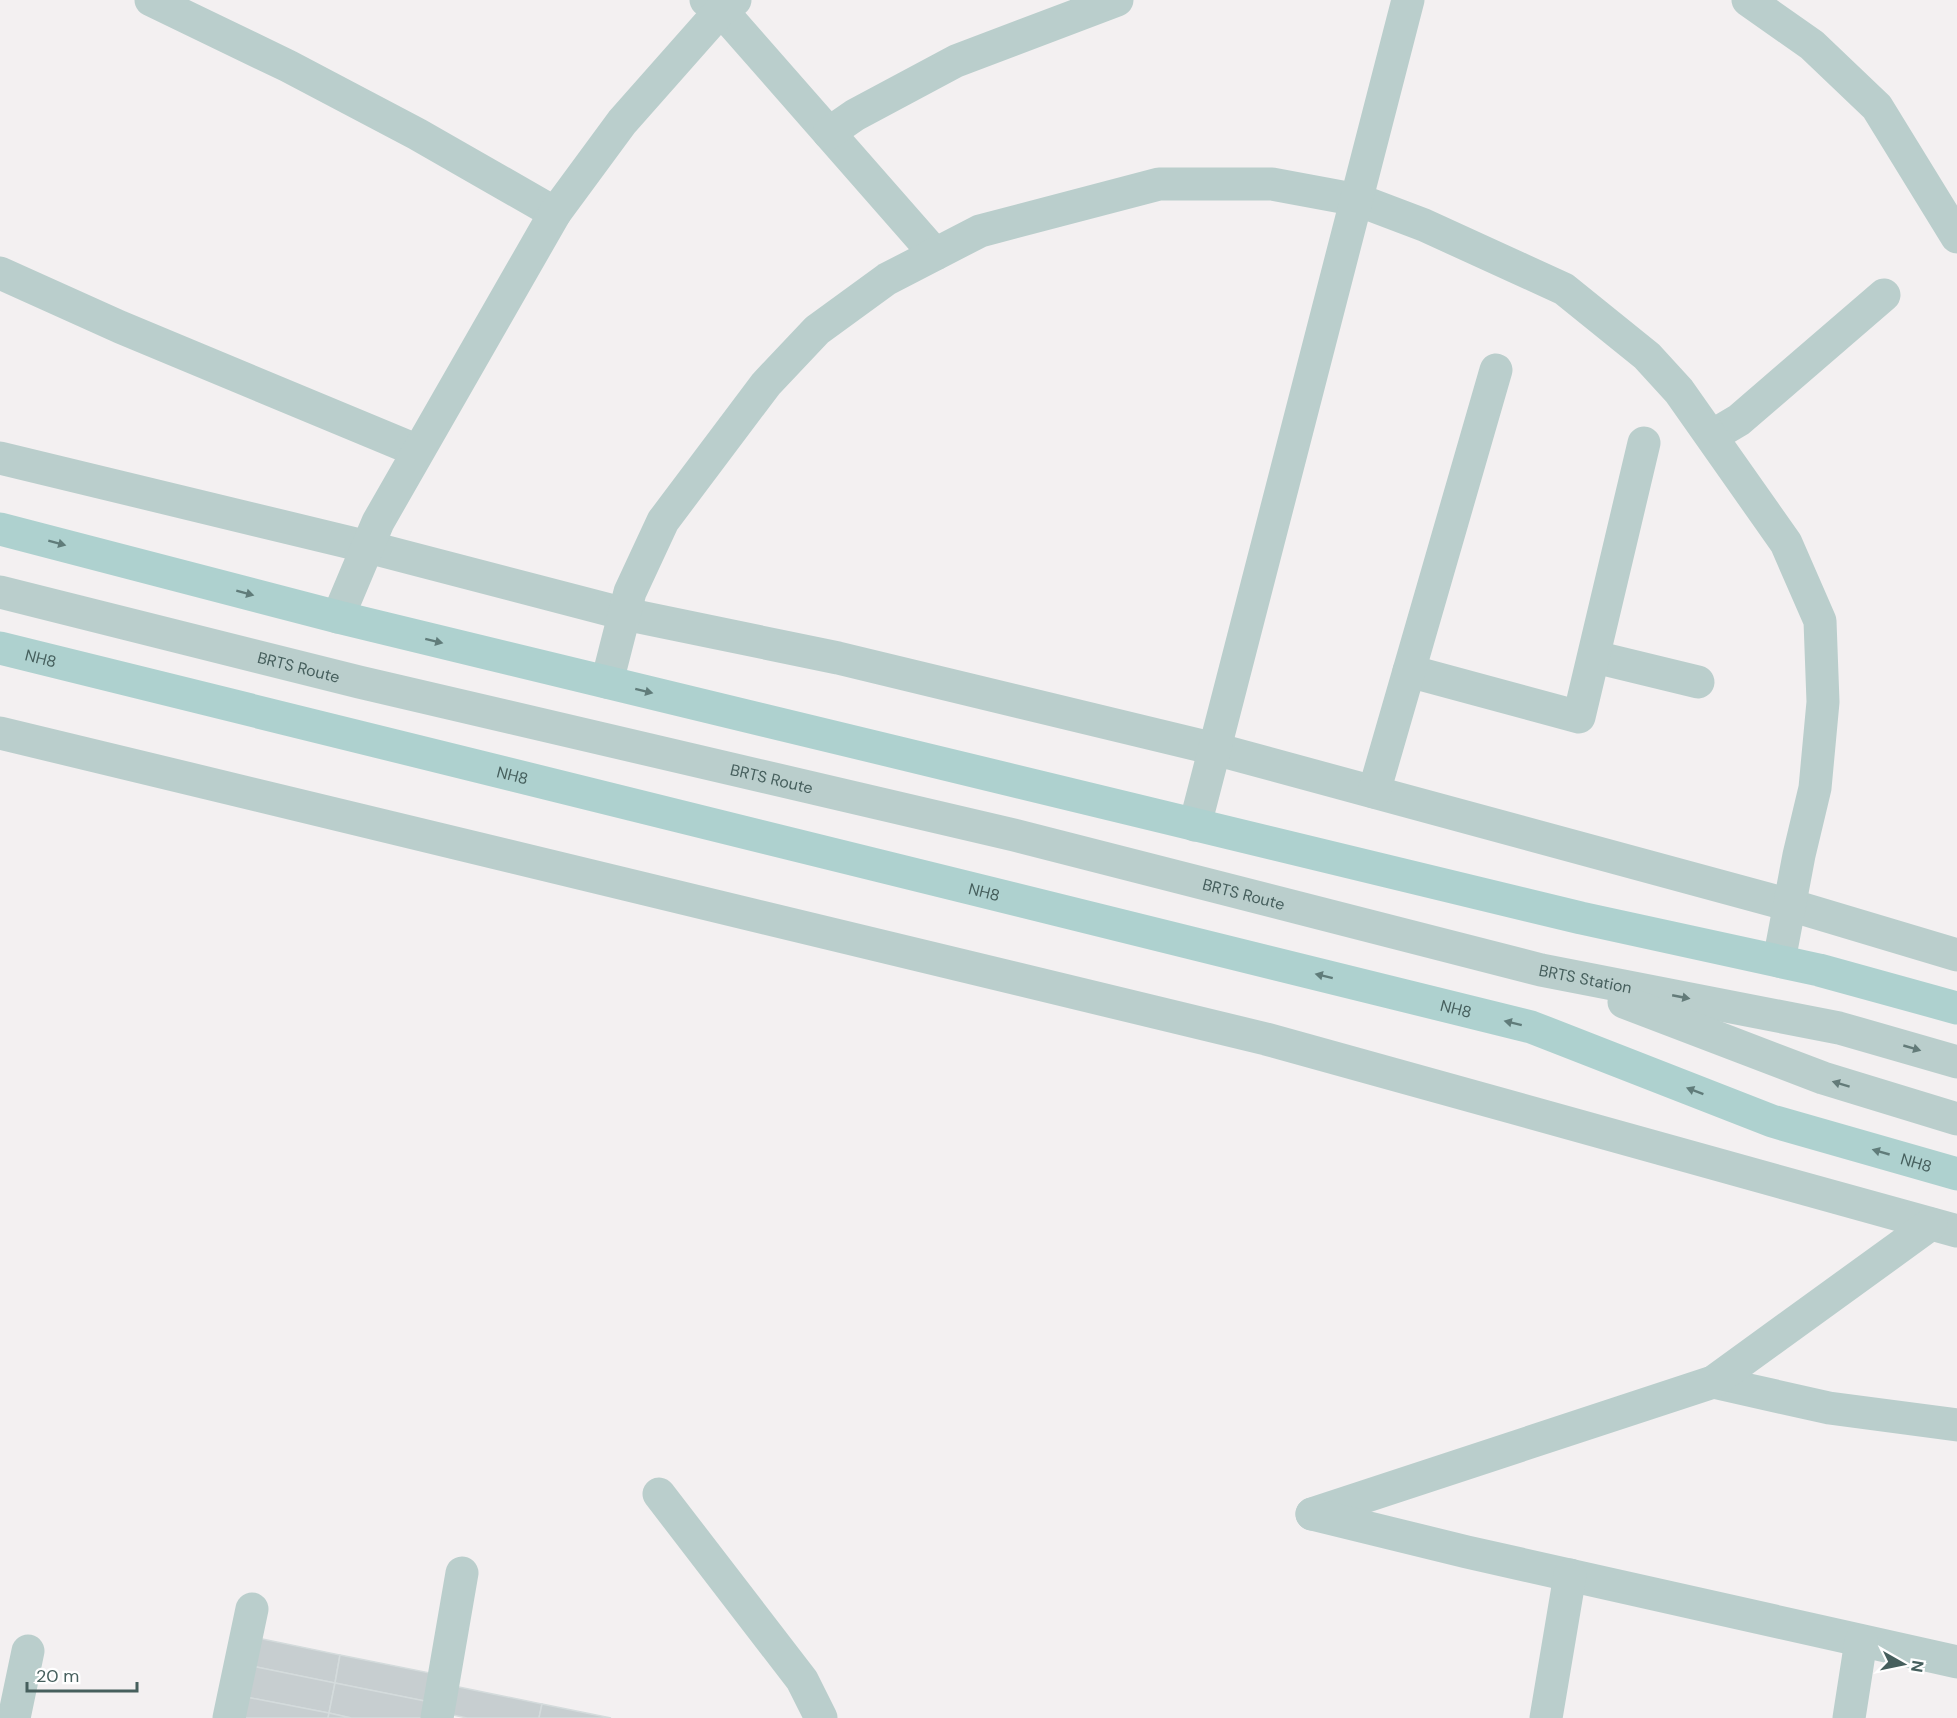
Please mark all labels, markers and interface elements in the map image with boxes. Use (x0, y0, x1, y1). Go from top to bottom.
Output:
one-way arrow (47, 539, 66, 549)
one-way arrow (236, 589, 254, 598)
one-way arrow (425, 636, 444, 646)
street label: NH8 (23, 645, 59, 673)
street label: BRTS Route (255, 647, 342, 688)
one-way arrow (635, 687, 653, 697)
street label: BRTS Route (728, 759, 815, 799)
street label: NH8 (494, 761, 530, 789)
street label: BRTS Route (1200, 874, 1287, 915)
street label: NH8 (966, 878, 1002, 906)
street label: BRTS Station (1537, 960, 1634, 998)
one-way arrow (1314, 971, 1333, 981)
one-way arrow (1671, 993, 1690, 1002)
street label: NH8 (1438, 995, 1474, 1023)
one-way arrow (1504, 1018, 1522, 1027)
one-way arrow (1903, 1044, 1921, 1054)
one-way arrow (1832, 1079, 1850, 1088)
one-way arrow (1686, 1086, 1704, 1096)
one-way arrow (1871, 1147, 1889, 1156)
street label: NH8 (1898, 1148, 1934, 1177)
north arrow (1873, 1634, 1933, 1694)
scale bar (27, 1655, 136, 1693)
text: N (1906, 1659, 1929, 1674)
text: 20 m (36, 1664, 79, 1688)

